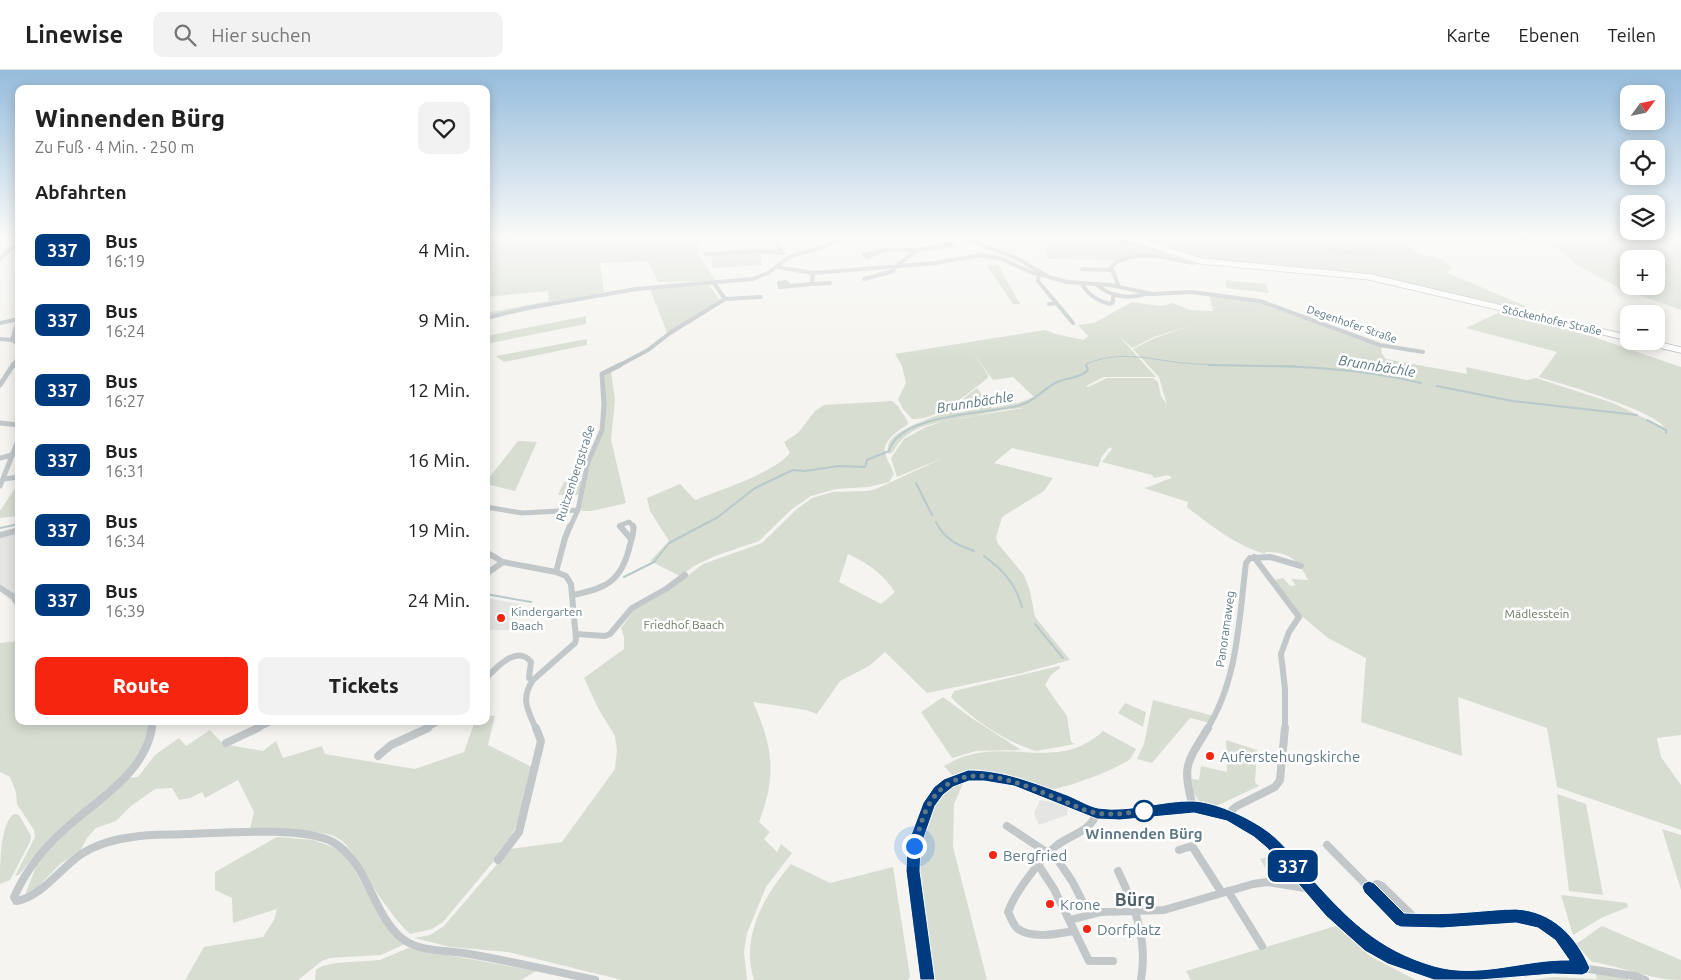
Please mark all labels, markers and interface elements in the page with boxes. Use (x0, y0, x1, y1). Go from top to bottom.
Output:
search box (153, 12, 503, 57)
text: Linewise (25, 21, 123, 48)
icon: search (171, 21, 199, 49)
text: Hier suchen (211, 24, 311, 46)
text: Karte (1447, 25, 1491, 45)
text: Ebenen (1519, 25, 1580, 45)
text: Teilen (1608, 25, 1656, 45)
north arrow (1620, 85, 1665, 130)
map controls (1620, 85, 1665, 350)
button: heart (418, 102, 470, 154)
text: Winnenden Bürg (35, 105, 225, 132)
text: Zu Fuß · 4 Min. · 250 m (35, 138, 194, 156)
button: locate (1620, 140, 1665, 185)
text: Abfahrten (35, 181, 127, 203)
button: layers (1620, 195, 1665, 240)
text: Bus (105, 230, 138, 252)
text: 4 Min. (418, 239, 470, 261)
text: 337 (47, 240, 78, 260)
button: + (1620, 250, 1665, 295)
text: 16:19 (105, 252, 145, 270)
text: Bus (105, 300, 138, 322)
street label: Degenhofer Straße (1305, 303, 1399, 345)
street label: Stöckenhofer Straße (1501, 303, 1603, 337)
button: − (1620, 305, 1665, 350)
text: 9 Min. (418, 309, 470, 331)
text: 337 (47, 310, 78, 330)
text: 16:24 (105, 322, 145, 340)
water label: Brunnbächle (1337, 352, 1417, 380)
text: Bus (105, 370, 138, 392)
text: 12 Min. (408, 379, 470, 401)
text: 337 (47, 380, 78, 400)
water label: Brunnbächle (935, 388, 1015, 416)
text: 16:27 (105, 392, 145, 410)
street label: Ruitzenbergstraße (553, 423, 597, 523)
text: Bus (105, 440, 138, 462)
text: 16 Min. (408, 449, 470, 471)
text: 337 (47, 450, 78, 470)
text: 16:31 (105, 462, 145, 480)
text: Bus (105, 510, 138, 532)
text: 19 Min. (408, 519, 470, 541)
text: 337 (47, 520, 78, 540)
text: 16:34 (105, 532, 145, 550)
text: Bus (105, 580, 138, 602)
text: 24 Min. (408, 589, 470, 611)
text: 337 (47, 590, 78, 610)
street label: Panoramaweg (1213, 590, 1237, 668)
text: 16:39 (105, 602, 145, 620)
place label: Kindergarten Baach (511, 605, 582, 632)
park label: Mädlesstein (1505, 607, 1569, 620)
marker: Kindergarten Baach (495, 612, 507, 624)
park label: Friedhof Baach (644, 618, 724, 631)
button: Route (35, 657, 248, 715)
button: Tickets (258, 657, 470, 715)
place label: Auferstehungskirche (1220, 748, 1360, 765)
marker: Auferstehungskirche (1204, 750, 1216, 762)
marker: Winnenden Bürg (1133, 800, 1155, 822)
place label: Winnenden Bürg (1085, 825, 1203, 842)
your location (902, 834, 927, 859)
place label: Bergfried (1003, 847, 1067, 864)
marker: Bergfried (987, 849, 999, 861)
line badge: 337 (1264, 850, 1322, 882)
text: 337 (1278, 856, 1308, 876)
district label: Bürg (1115, 889, 1155, 909)
place label: Krone (1060, 896, 1100, 913)
marker: Krone (1044, 898, 1056, 910)
place label: Dorfplatz (1097, 921, 1161, 938)
marker: Dorfplatz (1081, 923, 1093, 935)

